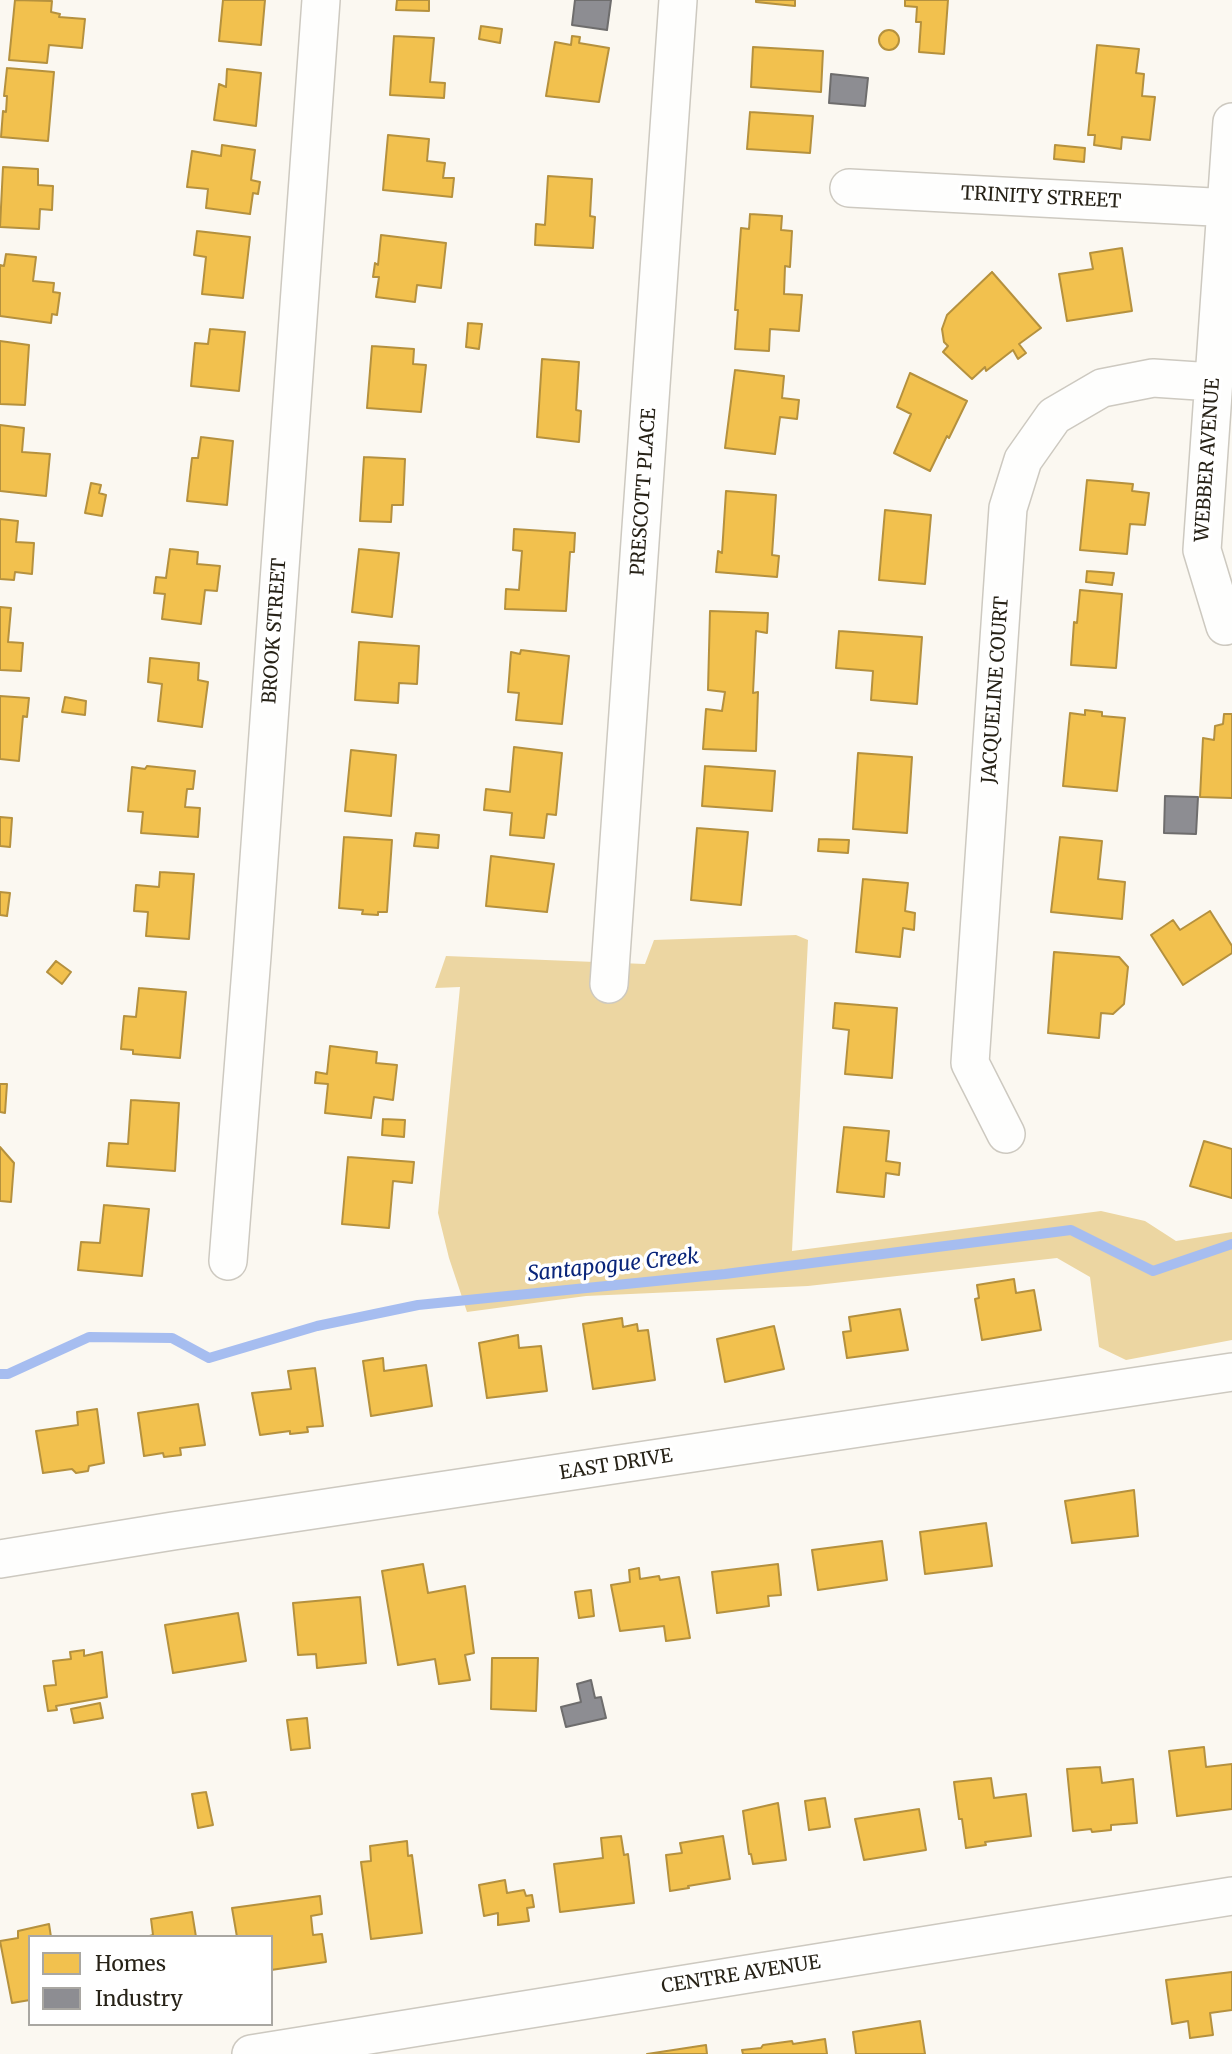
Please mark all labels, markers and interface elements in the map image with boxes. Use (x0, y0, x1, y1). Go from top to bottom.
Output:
street label: TRINITY STREET (960, 182, 1122, 214)
street label: WEBBER AVENUE (1191, 377, 1225, 543)
street label: PRESCOTT PLACE (627, 407, 661, 577)
street label: BROOK STREET (259, 557, 291, 705)
street label: JACQUELINE COURT (978, 596, 1014, 784)
water label: Santapogue Creek (526, 1244, 700, 1288)
street label: EAST DRIVE (558, 1445, 674, 1485)
legend (28, 1935, 273, 2026)
text: Homes (95, 1950, 166, 1977)
street label: CENTRE AVENUE (660, 1951, 822, 1999)
text: Industry (95, 1985, 183, 2012)

